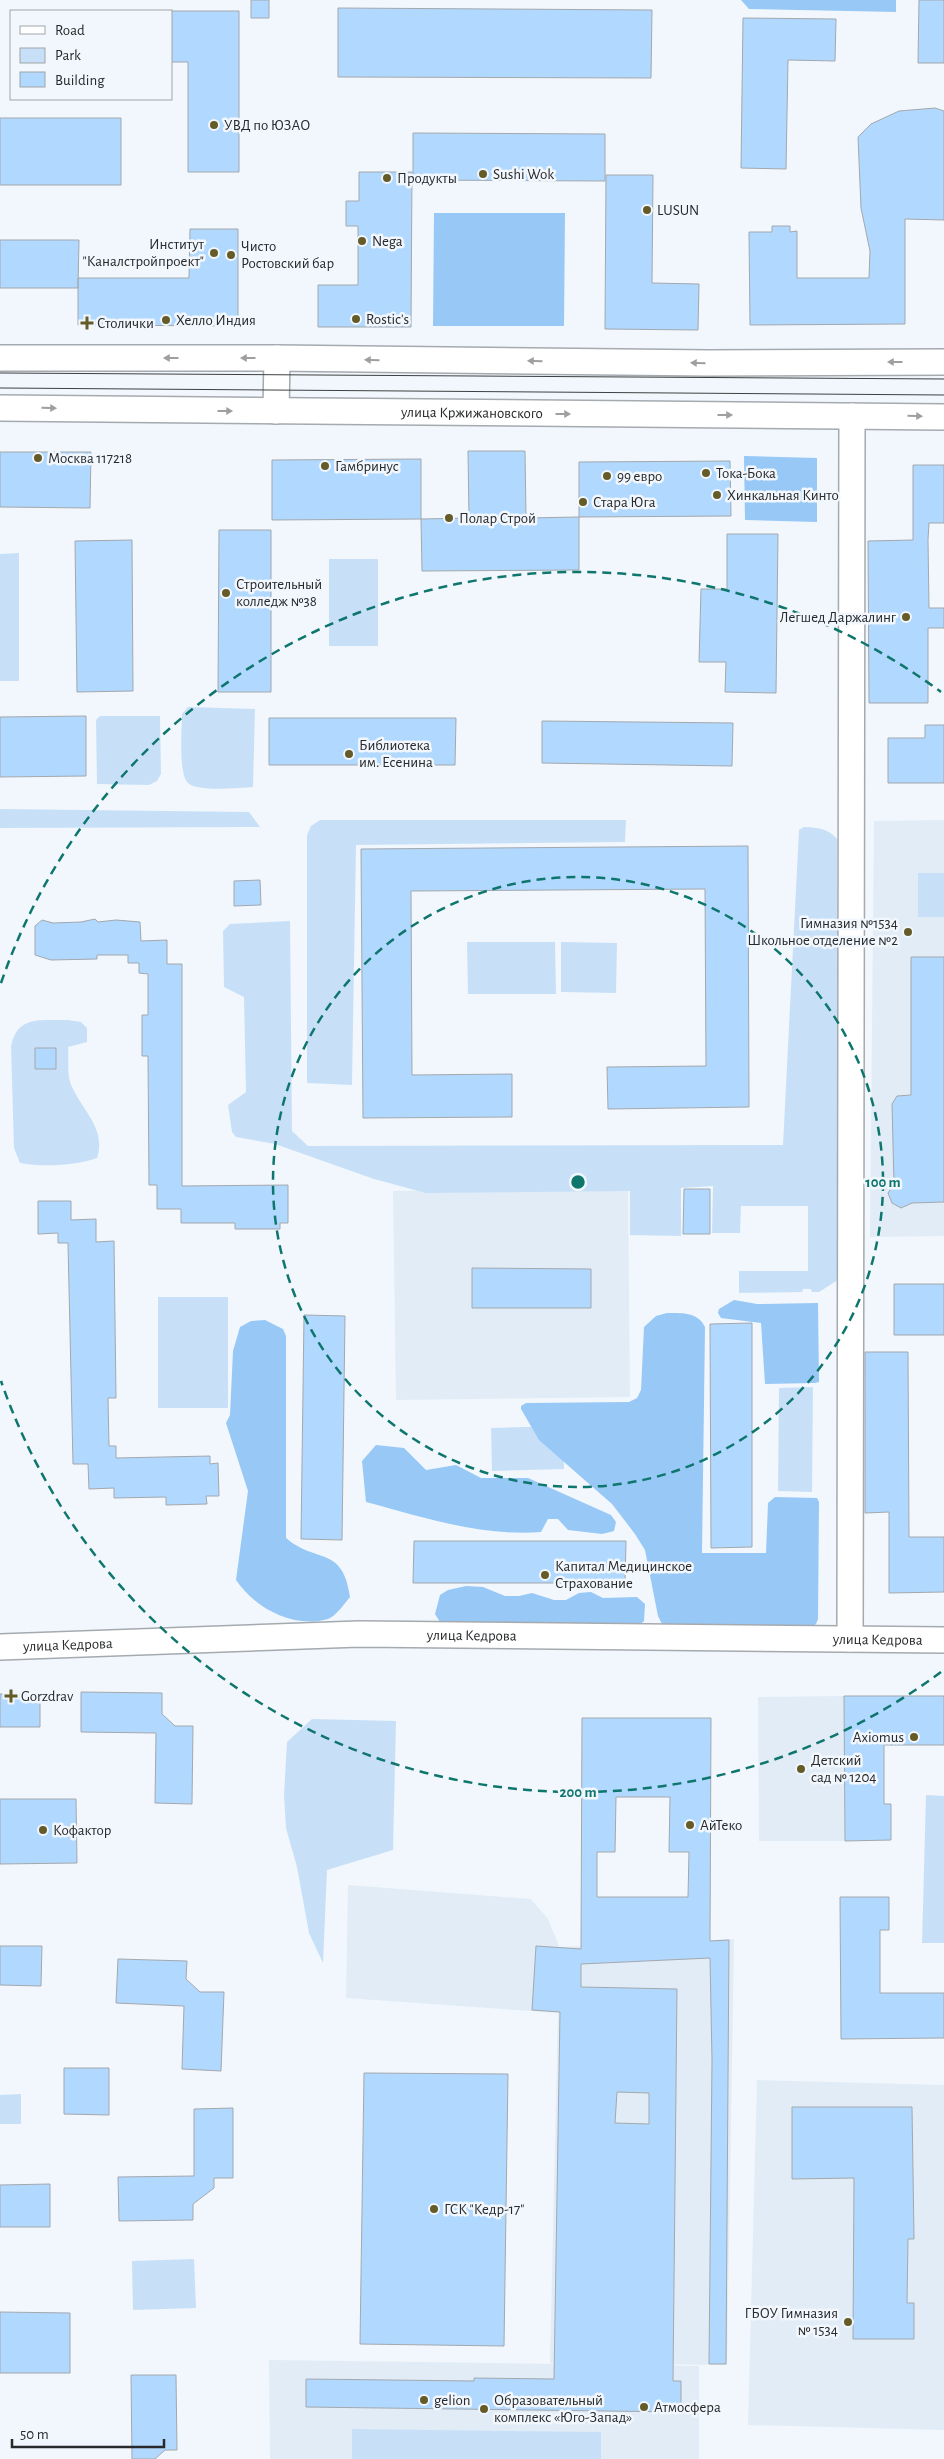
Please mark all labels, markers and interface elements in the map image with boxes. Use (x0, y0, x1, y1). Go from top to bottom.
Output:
legend (10, 10, 172, 100)
text: Road (55, 23, 85, 38)
text: Park (55, 48, 81, 63)
text: Building (55, 73, 105, 88)
place label: УВД по ЮЗАО (224, 118, 310, 133)
marker: УВД по ЮЗАО (208, 119, 220, 131)
place label: Sushi Wok (493, 167, 554, 182)
marker: Sushi Wok (477, 168, 489, 180)
place label: Продукты (397, 171, 457, 186)
marker: Продукты (381, 172, 393, 184)
place label: LUSUN (657, 203, 699, 218)
marker: LUSUN (641, 204, 653, 216)
place label: Nega (372, 234, 403, 249)
marker: Nega (356, 235, 368, 247)
place label: Институт "Каналстройпроект" (83, 237, 205, 269)
place label: Чисто Ростовский бар (241, 239, 334, 271)
marker: Институт "Каналстройпроект" (208, 247, 220, 259)
marker: Чисто Ростовский бар (225, 249, 237, 261)
place label: Rostic's (366, 312, 409, 327)
place label: Хелло Индия (176, 313, 256, 328)
marker: Rostic's (350, 313, 362, 325)
marker: Хелло Индия (160, 314, 172, 326)
place label: Столички (97, 316, 154, 331)
marker: Столички (81, 317, 93, 329)
one-way arrow (163, 354, 179, 362)
one-way arrow (240, 354, 256, 362)
one-way arrow (364, 355, 380, 363)
one-way arrow (527, 357, 543, 365)
one-way arrow (887, 358, 903, 366)
one-way arrow (690, 359, 706, 367)
one-way arrow (41, 404, 57, 412)
street label: улица Кржижановского (400, 404, 543, 421)
one-way arrow (218, 407, 234, 415)
one-way arrow (555, 410, 571, 418)
one-way arrow (718, 411, 734, 419)
one-way arrow (908, 412, 924, 420)
place label: Москва 117218 (48, 451, 132, 466)
marker: Москва 117218 (32, 452, 44, 464)
place label: Гамбринус (335, 459, 399, 474)
marker: Гамбринус (319, 460, 331, 472)
place label: Тока-Бока (716, 466, 776, 481)
marker: Тока-Бока (700, 467, 712, 479)
place label: 99 евро (617, 469, 662, 484)
marker: 99 евро (601, 470, 613, 482)
place label: Хинкальная Кинто (727, 488, 839, 503)
marker: Хинкальная Кинто (711, 489, 723, 501)
place label: Стара Юга (593, 495, 656, 510)
marker: Стара Юга (577, 496, 589, 508)
place label: Полар Строй (459, 511, 536, 526)
marker: Полар Строй (443, 512, 455, 524)
place label: Строительный колледж №38 (236, 577, 322, 609)
marker: Строительный колледж №38 (220, 587, 232, 599)
place label: Легшед Даржалинг (780, 610, 897, 625)
marker: Легшед Даржалинг (900, 611, 912, 623)
place label: Библиотека им. Есенина (359, 738, 433, 770)
marker: Библиотека им. Есенина (343, 748, 355, 760)
place label: Гимназия №1534 Школьное отделение №2 (747, 916, 898, 948)
marker: Гимназия №1534 Школьное отделение №2 (902, 926, 914, 938)
centre of rings (569, 1173, 587, 1191)
text: 100 m (865, 1175, 901, 1190)
place label: Капитал Медицинское Страхование (555, 1559, 692, 1591)
marker: Капитал Медицинское Страхование (539, 1569, 551, 1581)
street label: улица Кедрова (426, 1627, 517, 1643)
street label: улица Кедрова (832, 1631, 923, 1647)
street label: улица Кедрова (22, 1635, 113, 1654)
place label: Gorzdrav (21, 1689, 74, 1704)
marker: Gorzdrav (5, 1690, 17, 1702)
place label: Axiomus (853, 1730, 904, 1745)
marker: Axiomus (908, 1731, 920, 1743)
place label: Детский сад № 1204 (811, 1753, 877, 1785)
marker: Детский сад № 1204 (795, 1763, 807, 1775)
text: 200 m (559, 1785, 597, 1800)
place label: АйТеко (700, 1818, 742, 1833)
marker: АйТеко (684, 1819, 696, 1831)
place label: Кофактор (53, 1823, 112, 1838)
marker: Кофактор (37, 1824, 49, 1836)
place label: ГСК "Кедр-17" (444, 2202, 524, 2217)
marker: ГСК "Кедр-17" (428, 2203, 440, 2215)
place label: ГБОУ Гимназия № 1534 (744, 2306, 838, 2338)
marker: ГБОУ Гимназия № 1534 (842, 2316, 854, 2328)
place label: gelion (434, 2393, 471, 2408)
place label: Образовательный комплекс «Юго-Запад» (494, 2393, 632, 2425)
marker: gelion (418, 2394, 430, 2406)
place label: Атмосфера (654, 2400, 721, 2415)
marker: Атмосфера (638, 2401, 650, 2413)
marker: Образовательный комплекс «Юго-Запад» (478, 2403, 490, 2415)
scale bar (12, 2416, 165, 2448)
text: 50 m (20, 2427, 49, 2442)

